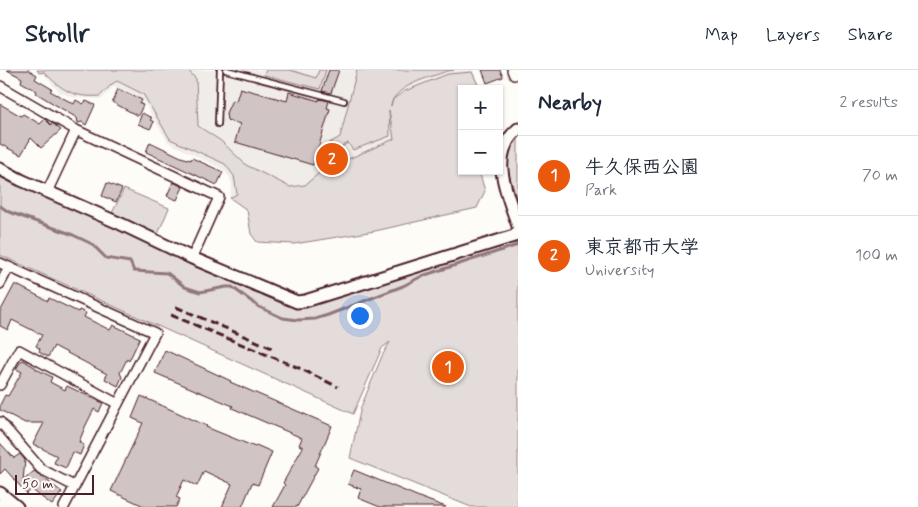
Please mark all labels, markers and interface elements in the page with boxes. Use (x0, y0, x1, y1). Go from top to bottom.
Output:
text: Strollr (25, 19, 89, 50)
text: Map (705, 23, 738, 47)
text: Layers (766, 23, 820, 47)
text: Share (848, 23, 893, 47)
map controls (458, 85, 503, 175)
button: + (458, 85, 503, 130)
text: Nearby (538, 89, 602, 117)
text: 2 results (840, 92, 898, 113)
button: − (458, 130, 503, 175)
pin: 2 (316, 140, 348, 178)
text: 牛久保西公園 (585, 155, 699, 180)
text: 1 (550, 165, 558, 186)
text: 70 m (862, 165, 898, 186)
text: Park (585, 180, 617, 201)
text: 東京都市大学 (585, 235, 699, 260)
text: 2 (550, 245, 558, 266)
text: 100 m (855, 245, 898, 266)
text: University (585, 260, 655, 281)
your location (347, 303, 373, 329)
pin: 1 (432, 348, 464, 386)
scale bar (15, 472, 94, 495)
text: 50 m (22, 475, 53, 493)

